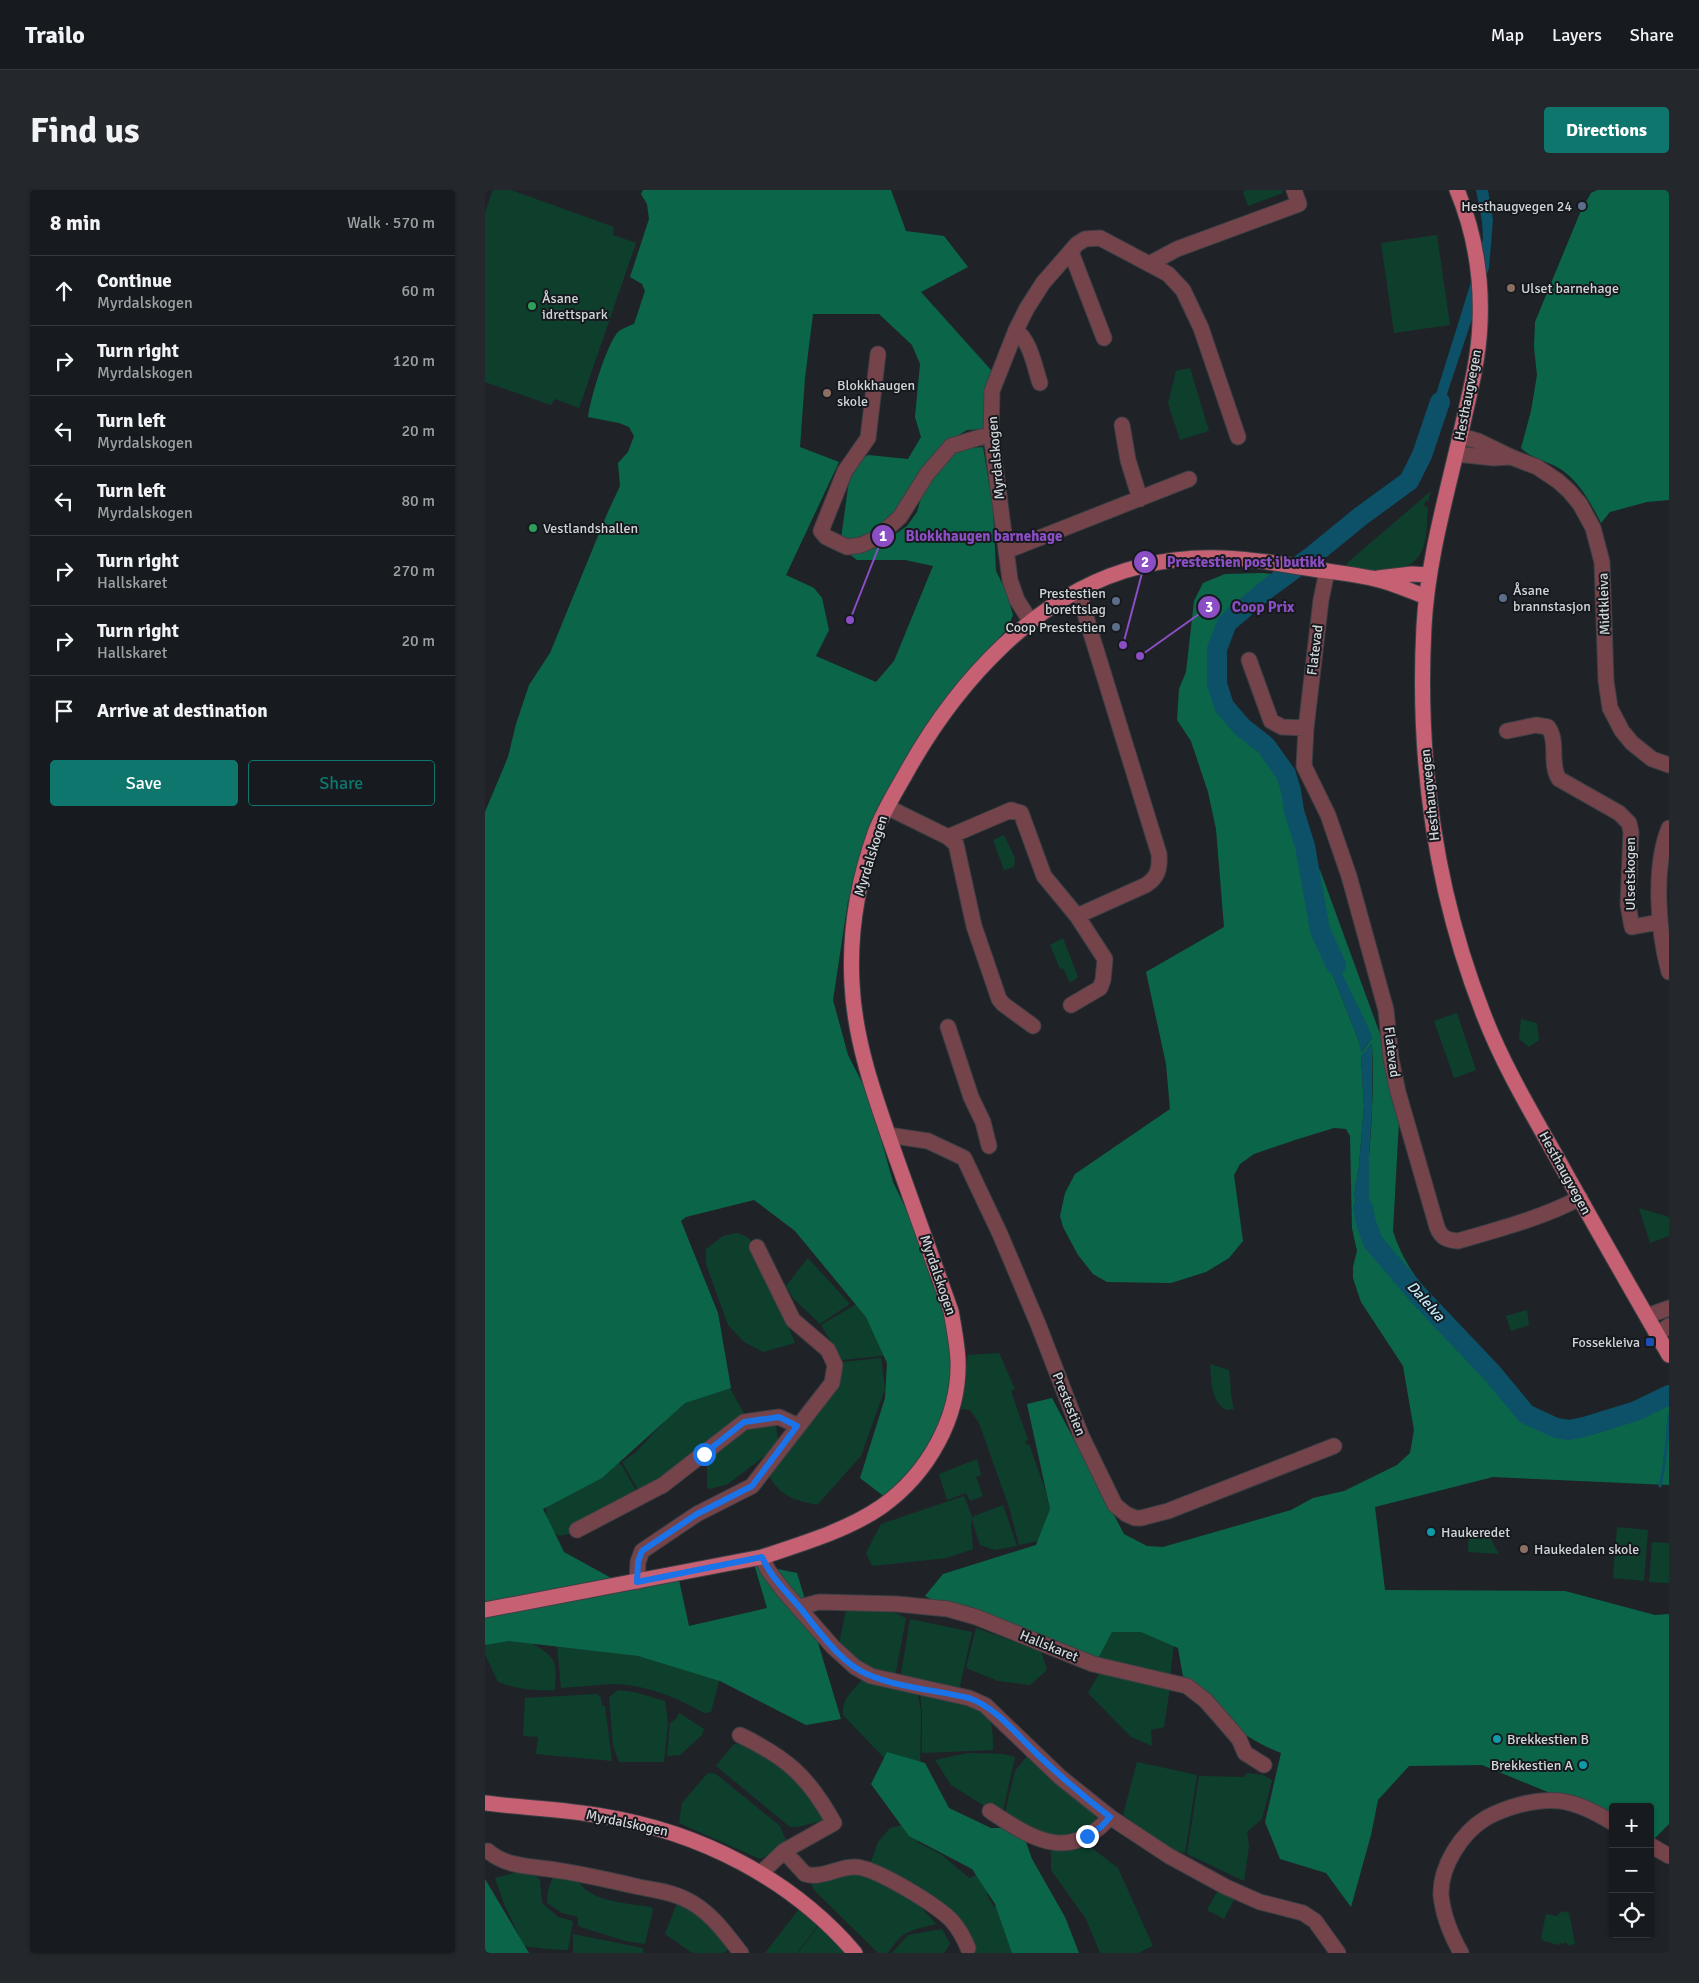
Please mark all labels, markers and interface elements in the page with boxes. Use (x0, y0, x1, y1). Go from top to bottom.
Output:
text: Trailo (25, 20, 85, 50)
text: Map (1491, 24, 1524, 46)
text: Layers (1552, 24, 1602, 46)
text: Share (1630, 24, 1674, 46)
button: Directions (1544, 107, 1669, 153)
text: Find us (30, 109, 140, 152)
place label: Hesthaugvegen 24 (1461, 198, 1572, 215)
marker: Hesthaugvegen 24 (1576, 200, 1588, 212)
text: 8 min (50, 210, 101, 236)
text: Walk · 570 m (347, 213, 435, 233)
text: Continue (97, 269, 172, 293)
icon: ahead (50, 277, 78, 305)
place label: Ulset barnehage (1521, 280, 1619, 297)
text: 60 m (401, 281, 435, 301)
marker: Ulset barnehage (1505, 282, 1517, 294)
place label: Åsane idrettspark (542, 290, 608, 323)
text: Myrdalskogen (97, 293, 193, 313)
marker: Åsane idrettspark (526, 300, 538, 312)
text: Turn right (97, 339, 179, 363)
icon: right (50, 347, 78, 375)
street label: Hesthaugvegen (1451, 348, 1485, 442)
text: 120 m (393, 351, 435, 371)
text: Myrdalskogen (97, 363, 193, 383)
place label: Blokkhaugen skole (837, 377, 915, 410)
marker: Blokkhaugen skole (821, 387, 833, 399)
text: Turn left (97, 409, 166, 433)
street label: Myrdalskogen (984, 416, 1008, 500)
icon: left (50, 417, 78, 445)
text: 20 m (401, 421, 435, 441)
text: Myrdalskogen (97, 433, 193, 453)
text: Turn left (97, 479, 166, 503)
icon: left (50, 487, 78, 515)
text: 80 m (401, 491, 435, 511)
text: Myrdalskogen (97, 503, 193, 523)
place label: Vestlandshallen (543, 520, 638, 537)
callout: Blokkhaugen barnehage (870, 521, 1072, 551)
marker: Vestlandshallen (527, 522, 539, 534)
text: 1 (879, 527, 887, 545)
text: Blokkhaugen barnehage (906, 527, 1062, 545)
callout: Prestestien post i butikk (1132, 547, 1336, 577)
text: Turn right (97, 549, 179, 573)
text: 2 (1141, 553, 1149, 571)
text: Prestestien post i butikk (1167, 553, 1325, 571)
icon: right (50, 557, 78, 585)
text: 270 m (393, 561, 435, 581)
text: Hallskaret (97, 573, 167, 593)
street label: Midtkleiva (1594, 573, 1614, 635)
place label: Åsane brannstasjon (1513, 582, 1591, 615)
place label: Prestestien borettslag (1039, 585, 1106, 618)
callout: Coop Prix (1196, 592, 1304, 622)
marker: Åsane brannstasjon (1497, 592, 1509, 604)
marker: Prestestien borettslag (1110, 595, 1122, 607)
text: 3 (1205, 598, 1213, 616)
text: Coop Prix (1232, 598, 1295, 616)
text: Turn right (97, 619, 179, 643)
place label: Coop Prestestien (1005, 619, 1106, 636)
marker: Coop Prestestien (1110, 621, 1122, 633)
street label: Flatevad (1303, 624, 1327, 676)
icon: right (50, 627, 78, 655)
text: 20 m (401, 631, 435, 651)
text: Hallskaret (97, 643, 167, 663)
icon: arrive (50, 697, 78, 725)
text: Arrive at destination (97, 699, 268, 723)
street label: Hesthaugvegen (1417, 748, 1443, 842)
button: Save (50, 760, 238, 806)
button: Share (248, 760, 435, 806)
street label: Myrdalskogen (851, 813, 891, 899)
street label: Ulsetskogen (1622, 837, 1639, 911)
street label: Flatevad (1380, 1026, 1404, 1078)
street label: Hesthaugvegen (1535, 1128, 1595, 1218)
street label: Myrdalskogen (916, 1233, 960, 1317)
water label: Dalelva (1403, 1277, 1449, 1325)
place label: Fossekleiva (1572, 1334, 1640, 1351)
marker: Fossekleiva (1644, 1336, 1656, 1348)
street label: Prestestien (1049, 1370, 1089, 1438)
route start (693, 1443, 716, 1466)
place label: Haukeredet (1441, 1524, 1510, 1541)
marker: Haukeredet (1425, 1526, 1437, 1538)
place label: Haukedalen skole (1534, 1541, 1639, 1558)
marker: Haukedalen skole (1518, 1543, 1530, 1555)
street label: Hallskaret (1017, 1627, 1081, 1665)
place label: Brekkestien B (1507, 1731, 1589, 1748)
marker: Brekkestien B (1491, 1733, 1503, 1745)
place label: Brekkestien A (1491, 1757, 1573, 1774)
marker: Brekkestien A (1577, 1759, 1589, 1771)
map controls (1609, 1803, 1654, 1938)
button: + (1609, 1803, 1654, 1848)
street label: Myrdalskogen (584, 1806, 670, 1840)
route end (1076, 1825, 1099, 1848)
button: − (1609, 1848, 1654, 1893)
button: locate (1609, 1893, 1654, 1938)

